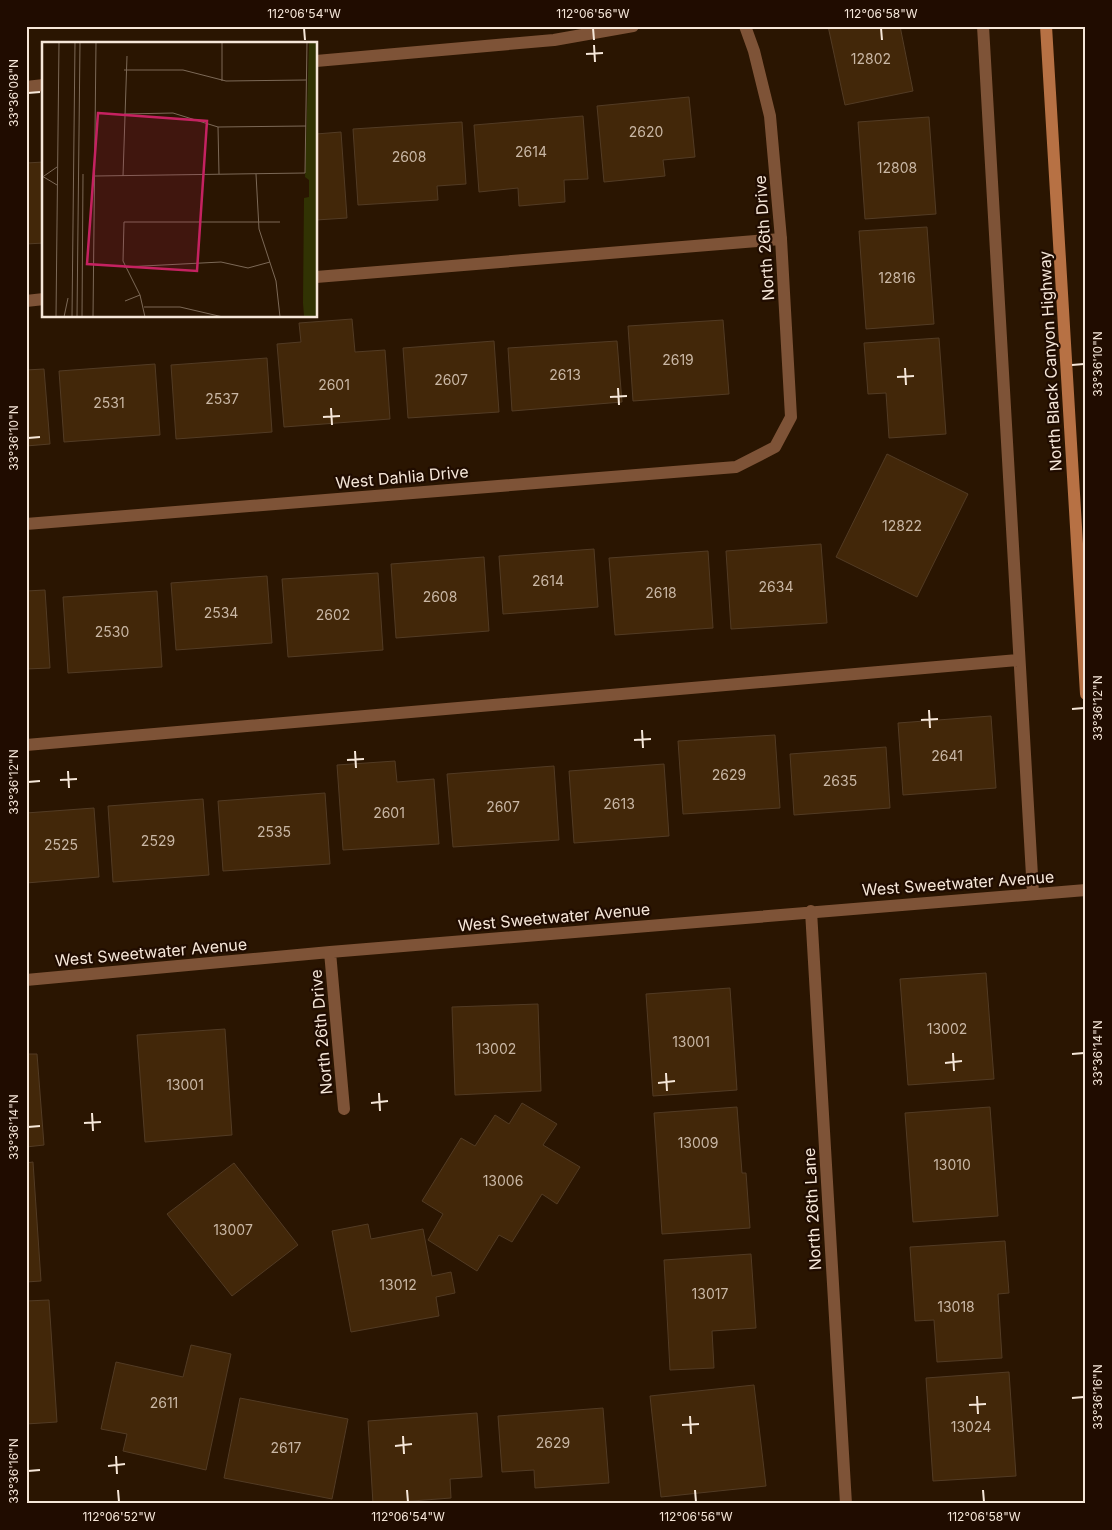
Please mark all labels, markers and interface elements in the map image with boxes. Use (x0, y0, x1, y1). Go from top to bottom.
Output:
text: 112°06'54"W (267, 6, 341, 21)
text: 112°06'56"W (556, 6, 630, 21)
text: 112°06'58"W (844, 6, 918, 21)
inset map (42, 42, 318, 318)
house number: 12802 (851, 50, 891, 67)
text: 33°36'08"N (6, 59, 21, 127)
house number: 2620 (629, 123, 663, 140)
house number: 2614 (515, 143, 547, 160)
house number: 2608 (392, 148, 426, 165)
house number: 12808 (877, 159, 917, 176)
street label: North 26th Drive (750, 175, 778, 301)
street label: North Black Canyon Highway (1034, 250, 1066, 472)
house number: 12816 (878, 269, 916, 286)
text: 33°36'10"N (1090, 331, 1105, 397)
house number: 2619 (662, 351, 694, 368)
house number: 2613 (549, 366, 581, 383)
house number: 2607 (434, 371, 468, 388)
house number: 2601 (318, 376, 350, 393)
house number: 2537 (205, 390, 239, 407)
house number: 2531 (93, 394, 125, 411)
text: 33°36'10"N (6, 405, 21, 471)
street label: West Dahlia Drive (335, 461, 469, 493)
house number: 12822 (882, 517, 922, 534)
house number: 2614 (532, 572, 564, 589)
house number: 2634 (759, 578, 793, 595)
house number: 2618 (645, 584, 677, 601)
house number: 2608 (423, 588, 457, 605)
house number: 2534 (204, 604, 238, 621)
house number: 2602 (316, 606, 350, 623)
house number: 2530 (95, 623, 129, 640)
text: 33°36'12"N (1090, 675, 1105, 741)
house number: 2641 (931, 747, 963, 764)
text: 33°36'12"N (6, 749, 21, 815)
house number: 2629 (712, 766, 746, 783)
house number: 2635 (823, 772, 857, 789)
house number: 2613 (603, 795, 635, 812)
house number: 2607 (486, 798, 520, 815)
house number: 2601 (373, 804, 405, 821)
house number: 2535 (257, 823, 291, 840)
house number: 2529 (141, 832, 175, 849)
house number: 2525 (44, 836, 78, 853)
street label: West Sweetwater Avenue (861, 866, 1055, 900)
street label: West Sweetwater Avenue (457, 899, 651, 935)
street label: West Sweetwater Avenue (54, 934, 248, 970)
street label: North 26th Drive (306, 969, 336, 1095)
house number: 13002 (927, 1020, 967, 1037)
text: 33°36'14"N (1090, 1020, 1105, 1086)
house number: 13001 (672, 1033, 710, 1050)
house number: 13002 (476, 1040, 516, 1057)
house number: 13001 (166, 1076, 204, 1093)
text: 33°36'14"N (6, 1094, 21, 1160)
house number: 13009 (678, 1134, 718, 1151)
street label: North 26th Lane (799, 1147, 825, 1271)
house number: 13010 (933, 1156, 971, 1173)
house number: 13006 (483, 1172, 523, 1189)
house number: 13007 (213, 1221, 253, 1238)
house number: 13012 (379, 1276, 417, 1293)
house number: 13017 (692, 1285, 728, 1302)
house number: 13018 (937, 1298, 975, 1315)
text: 33°36'16"N (1090, 1364, 1105, 1430)
house number: 2611 (150, 1394, 178, 1411)
house number: 13024 (951, 1418, 991, 1435)
house number: 2629 (536, 1434, 570, 1451)
text: 33°36'16"N (6, 1438, 21, 1504)
house number: 2617 (271, 1439, 301, 1456)
text: 112°06'52"W (82, 1509, 156, 1524)
text: 112°06'54"W (371, 1509, 445, 1524)
text: 112°06'56"W (659, 1509, 733, 1524)
text: 112°06'58"W (947, 1509, 1021, 1524)

